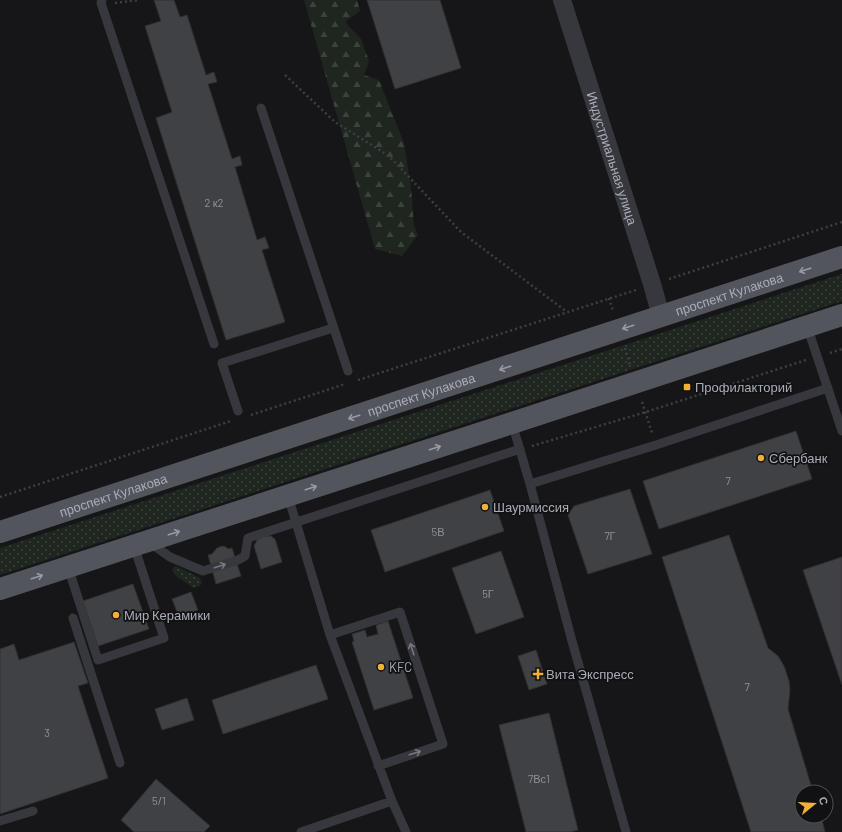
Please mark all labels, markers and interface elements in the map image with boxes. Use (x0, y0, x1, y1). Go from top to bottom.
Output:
street label: Индустриальная улица (584, 90, 641, 228)
house number: 2 к2 (205, 196, 224, 209)
one-way arrow (799, 266, 811, 274)
street label: проспект Кулакова (673, 269, 786, 319)
one-way arrow (622, 324, 635, 331)
one-way arrow (499, 364, 511, 372)
street label: проспект Кулакова (365, 369, 478, 420)
place label: Профилакторий (695, 379, 792, 395)
marker: Профилакторий (682, 382, 692, 392)
one-way arrow (349, 413, 361, 421)
one-way arrow (428, 444, 441, 451)
place label: Сбербанк (769, 450, 828, 466)
marker: Сбербанк (756, 453, 766, 463)
street label: проспект Кулакова (57, 470, 170, 520)
house number: 7 (725, 474, 731, 487)
one-way arrow (304, 484, 317, 491)
place label: Шаурмиссия (493, 499, 569, 515)
marker: Шаурмиссия (480, 502, 490, 512)
house number: 5В (432, 525, 445, 538)
one-way arrow (167, 529, 180, 536)
house number: 7Г (604, 529, 616, 542)
one-way arrow (214, 562, 227, 569)
one-way arrow (31, 573, 43, 581)
house number: 5Г (482, 587, 494, 600)
place label: Мир Керамики (124, 607, 210, 623)
marker: Мир Керамики (111, 610, 121, 620)
one-way arrow (407, 643, 415, 655)
place label: KFC (389, 659, 412, 675)
marker: KFC (376, 662, 386, 672)
place label: Вита Экспресс (546, 666, 634, 682)
marker: Вита Экспресс (533, 669, 543, 679)
house number: 7 (744, 680, 750, 693)
house number: 3 (44, 726, 50, 739)
one-way arrow (409, 749, 421, 757)
house number: 7Вс1 (528, 772, 550, 785)
north arrow (794, 784, 834, 824)
house number: 5/1 (152, 794, 166, 807)
text: С (817, 795, 831, 807)

